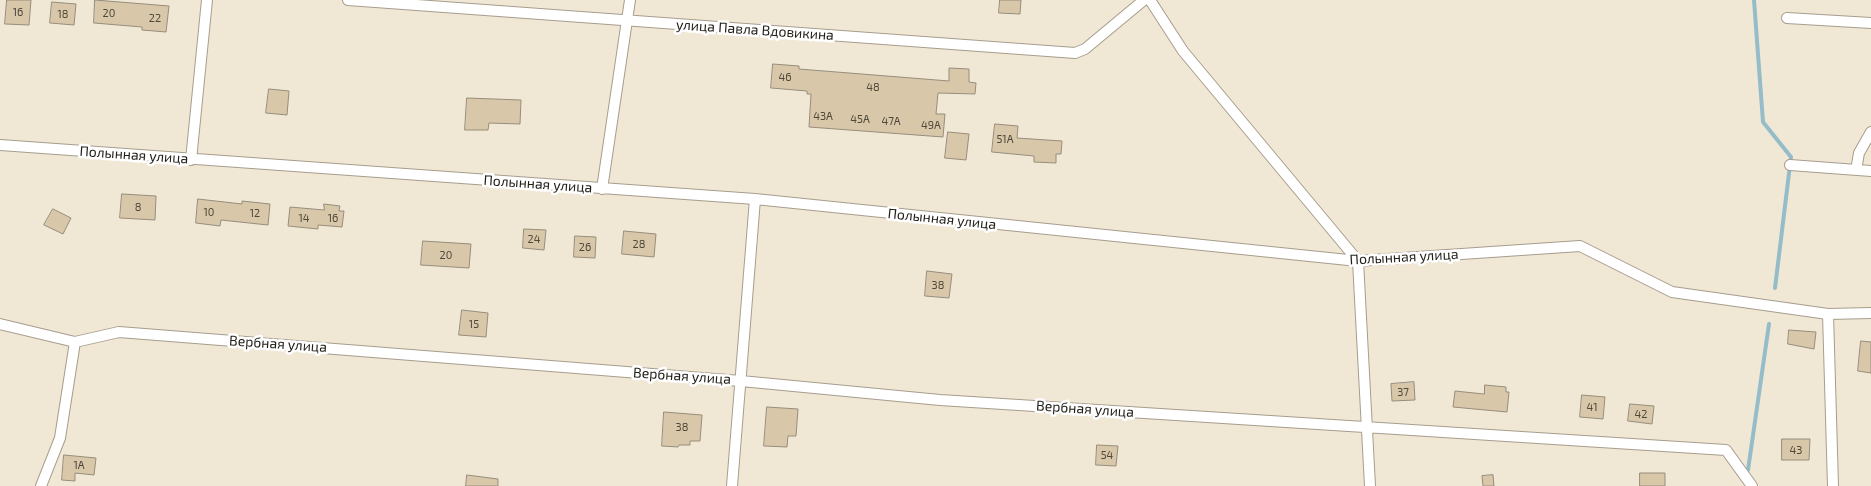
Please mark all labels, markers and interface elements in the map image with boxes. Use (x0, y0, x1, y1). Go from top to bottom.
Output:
house number: 16 (13, 5, 23, 19)
house number: 20 (103, 6, 115, 20)
house number: 18 (57, 7, 69, 21)
house number: 22 (149, 11, 161, 25)
street label: улица Павла Вдовикина (676, 16, 834, 44)
house number: 46 (778, 70, 792, 84)
house number: 48 (866, 80, 880, 94)
house number: 43А (813, 109, 833, 123)
house number: 45А (850, 112, 870, 126)
house number: 47А (881, 114, 901, 128)
house number: 49А (921, 118, 941, 132)
house number: 51А (996, 132, 1014, 146)
street label: Полынная улица (79, 143, 189, 167)
street label: Полынная улица (483, 172, 593, 196)
house number: 8 (135, 200, 141, 214)
house number: 10 (203, 205, 215, 219)
street label: Полынная улица (887, 205, 997, 233)
house number: 12 (250, 206, 260, 220)
house number: 14 (298, 211, 310, 225)
house number: 16 (328, 211, 338, 225)
house number: 24 (528, 232, 540, 246)
house number: 28 (633, 237, 645, 251)
house number: 26 (579, 240, 591, 254)
street label: Полынная улица (1349, 246, 1459, 268)
house number: 20 (440, 248, 452, 262)
house number: 38 (932, 278, 944, 292)
house number: 15 (469, 317, 479, 331)
street label: Вербная улица (228, 332, 328, 356)
street label: Вербная улица (632, 364, 732, 388)
house number: 37 (1397, 385, 1409, 399)
street label: Вербная улица (1035, 397, 1135, 421)
house number: 41 (1586, 400, 1598, 414)
house number: 42 (1635, 407, 1647, 421)
house number: 38 (676, 420, 688, 434)
house number: 43 (1790, 443, 1802, 457)
house number: 54 (1101, 448, 1113, 462)
house number: 1А (73, 458, 85, 472)

